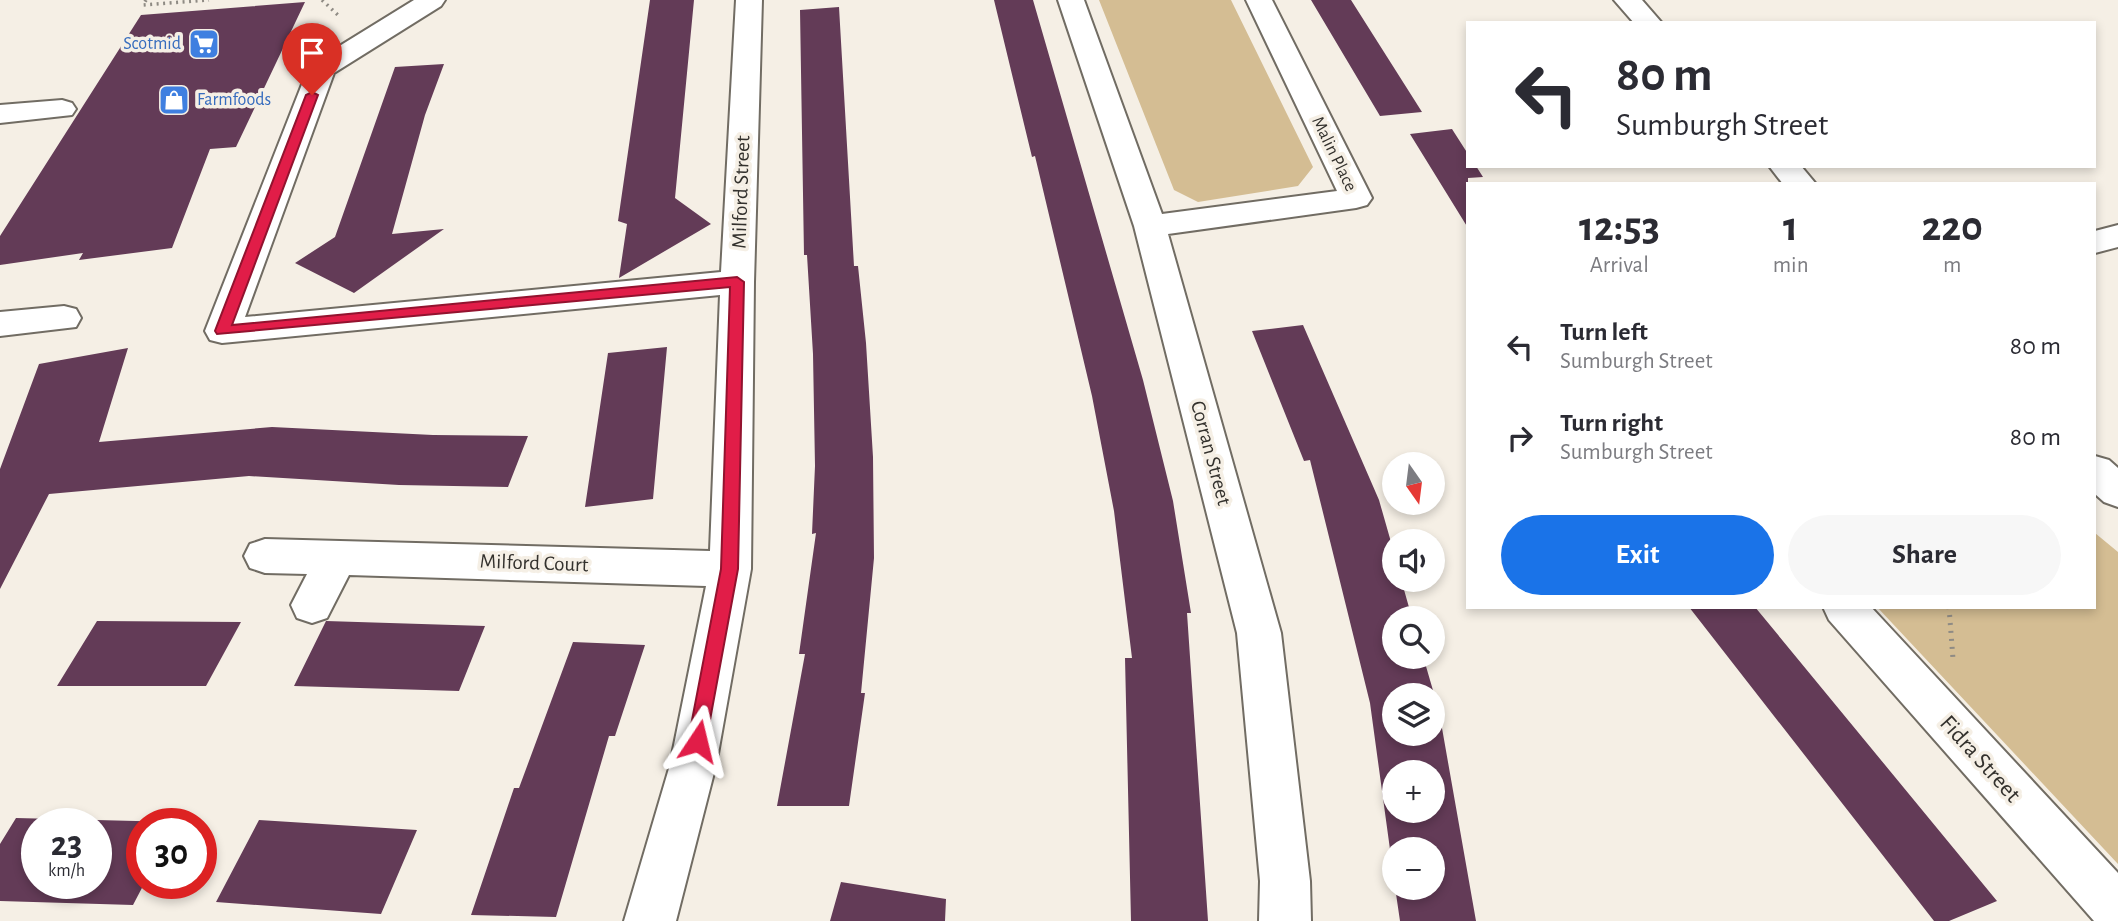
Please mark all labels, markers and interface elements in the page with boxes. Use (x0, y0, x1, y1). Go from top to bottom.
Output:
pin (282, 23, 342, 95)
supermarket icon: Scotmid (187, 27, 221, 61)
icon: arrive (293, 34, 331, 72)
place label: Scotmid (123, 35, 181, 53)
icon: left (1501, 49, 1592, 140)
text: 80 m (1616, 51, 1713, 100)
shop icon: Farmfoods (157, 83, 191, 117)
place label: Farmfoods (197, 91, 271, 109)
text: Sumburgh Street (1616, 109, 1828, 141)
street label: Malin Place (1308, 114, 1360, 194)
street label: Milford Street (729, 135, 753, 249)
text: 12:53 (1579, 206, 1660, 248)
text: 1 (1783, 206, 1798, 248)
text: 220 (1922, 206, 1983, 248)
text: Arrival (1590, 254, 1649, 277)
text: min (1773, 254, 1809, 277)
text: m (1943, 254, 1961, 277)
text: Turn left (1560, 319, 1648, 345)
icon: left (1501, 328, 1539, 366)
text: 80 m (2010, 333, 2061, 359)
text: Sumburgh Street (1560, 350, 1713, 373)
street label: Corran Street (1187, 399, 1235, 508)
text: Turn right (1560, 410, 1663, 436)
icon: right (1501, 419, 1539, 457)
text: 80 m (2010, 424, 2061, 450)
text: Sumburgh Street (1560, 441, 1713, 464)
north arrow (1382, 452, 1446, 514)
map controls (1382, 452, 1445, 900)
button: Exit (1501, 515, 1774, 595)
button: Share (1788, 515, 2061, 595)
button: sound (1382, 529, 1445, 592)
street label: Milford Court (479, 551, 589, 575)
button: search (1382, 606, 1445, 669)
button: layers (1382, 683, 1445, 746)
position arrow (661, 704, 735, 778)
street label: Fidra Street (1935, 711, 2025, 807)
button: + (1382, 760, 1445, 823)
speed limit sign: 30 (126, 808, 217, 899)
text: 23 (51, 827, 82, 862)
button: − (1382, 837, 1445, 900)
text: km/h (48, 862, 85, 880)

